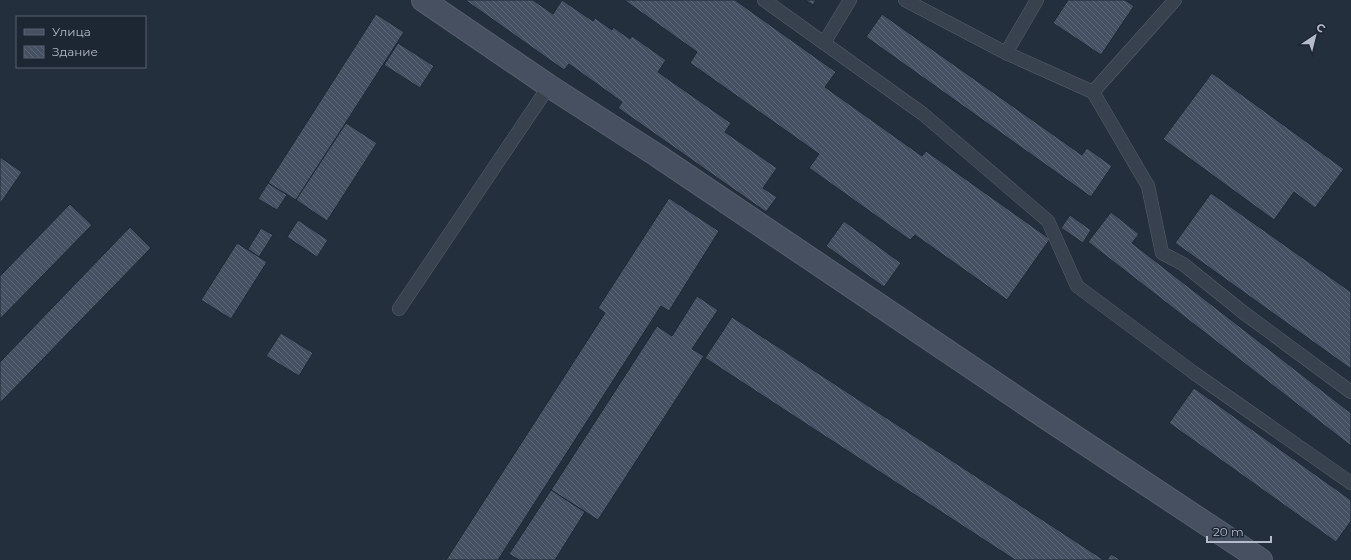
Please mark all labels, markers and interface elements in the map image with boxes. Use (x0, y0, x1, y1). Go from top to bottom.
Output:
legend (16, 16, 146, 68)
north arrow (1295, 16, 1335, 56)
text: С (1313, 20, 1328, 36)
text: Улица (52, 24, 91, 39)
text: Здание (52, 44, 98, 59)
scale bar (1207, 518, 1271, 544)
text: 20 m (1213, 524, 1244, 539)

